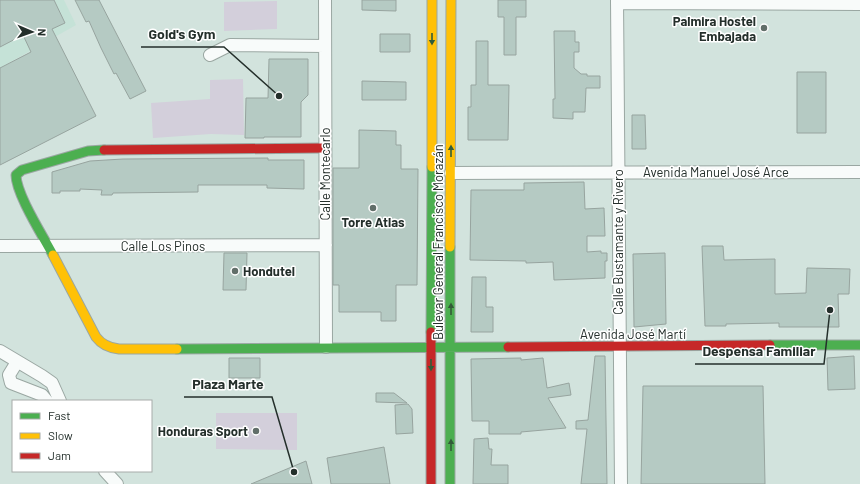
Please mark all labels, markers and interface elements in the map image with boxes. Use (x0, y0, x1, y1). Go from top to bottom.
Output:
north arrow (12, 12, 52, 52)
place label: Palmira Hostel Embajada (673, 13, 756, 44)
callout: Gold's Gym (141, 21, 224, 47)
marker: Palmira Hostel Embajada (759, 23, 769, 33)
text: Gold's Gym (149, 25, 216, 42)
text: N (36, 28, 49, 36)
one-way arrow (429, 33, 435, 46)
street label: Calle Montecarlo (317, 127, 333, 221)
street label: Bulevar General Francisco Morazán (430, 144, 446, 340)
one-way arrow (448, 144, 454, 157)
street label: Avenida Manuel José Arce (643, 164, 789, 180)
street label: Calle Bustamante y Rivero (610, 169, 626, 315)
marker: Torre Atlas (368, 203, 378, 213)
place label: Torre Atlas (341, 214, 405, 230)
street label: Calle Los Pinos (121, 238, 205, 254)
place label: Hondutel (243, 263, 295, 279)
marker: Hondutel (230, 266, 240, 276)
one-way arrow (448, 302, 454, 315)
street label: Avenida José Martí (580, 326, 686, 342)
callout: Despensa Familiar (695, 338, 824, 364)
text: Despensa Familiar (702, 342, 816, 359)
one-way arrow (428, 359, 434, 372)
callout: Plaza Marte (184, 371, 272, 397)
text: Plaza Marte (192, 375, 264, 392)
legend (12, 400, 152, 472)
text: Fast (48, 408, 71, 422)
place label: Honduras Sport (158, 423, 248, 439)
marker: Honduras Sport (251, 426, 261, 436)
text: Slow (48, 428, 73, 442)
one-way arrow (448, 438, 454, 451)
text: Jam (48, 448, 71, 462)

